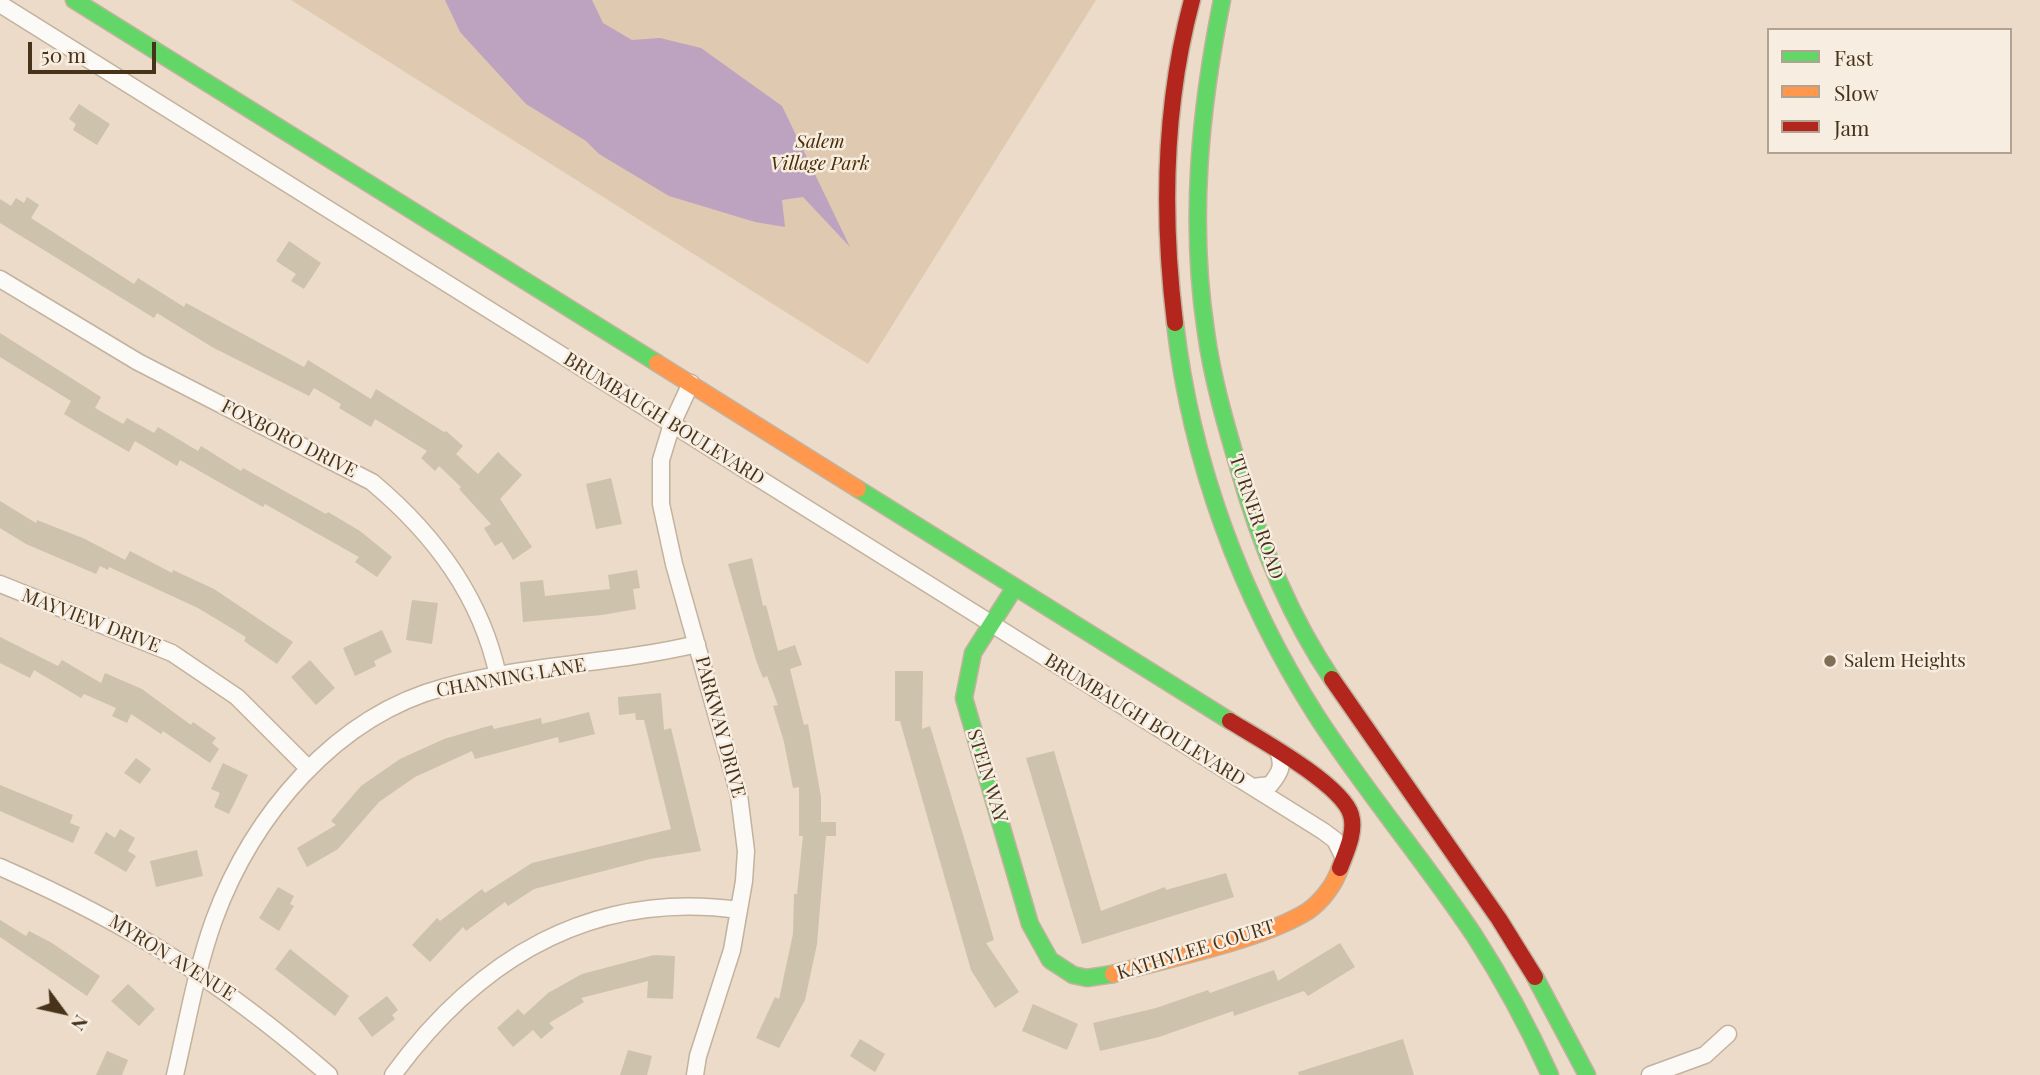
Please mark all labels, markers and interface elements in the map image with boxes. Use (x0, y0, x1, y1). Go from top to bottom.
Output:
scale bar (32, 28, 159, 72)
legend (1767, 28, 2012, 154)
text: 50 m (41, 40, 86, 68)
text: Fast (1834, 43, 1873, 71)
text: Slow (1834, 78, 1879, 106)
text: Jam (1834, 113, 1870, 141)
park label: Salem Village Park (771, 131, 869, 175)
street label: BRUMBAUGH BOULEVARD (559, 348, 769, 490)
street label: FOXBORO DRIVE (217, 395, 361, 483)
street label: TURNER ROAD (1224, 452, 1288, 582)
street label: MAYVIEW DRIVE (18, 584, 164, 658)
street label: BRUMBAUGH BOULEVARD (1040, 649, 1250, 791)
place label: Salem Heights (1844, 650, 1966, 672)
marker: Salem Heights (1822, 653, 1838, 669)
street label: CHANNING LANE (434, 654, 588, 702)
street label: PARKWAY DRIVE (690, 654, 750, 800)
street label: STEIN WAY (962, 726, 1012, 826)
street label: MYRON AVENUE (105, 910, 239, 1006)
street label: KATHYLEE COURT (1114, 915, 1278, 985)
north arrow (28, 977, 98, 1047)
text: N (66, 1011, 95, 1036)

